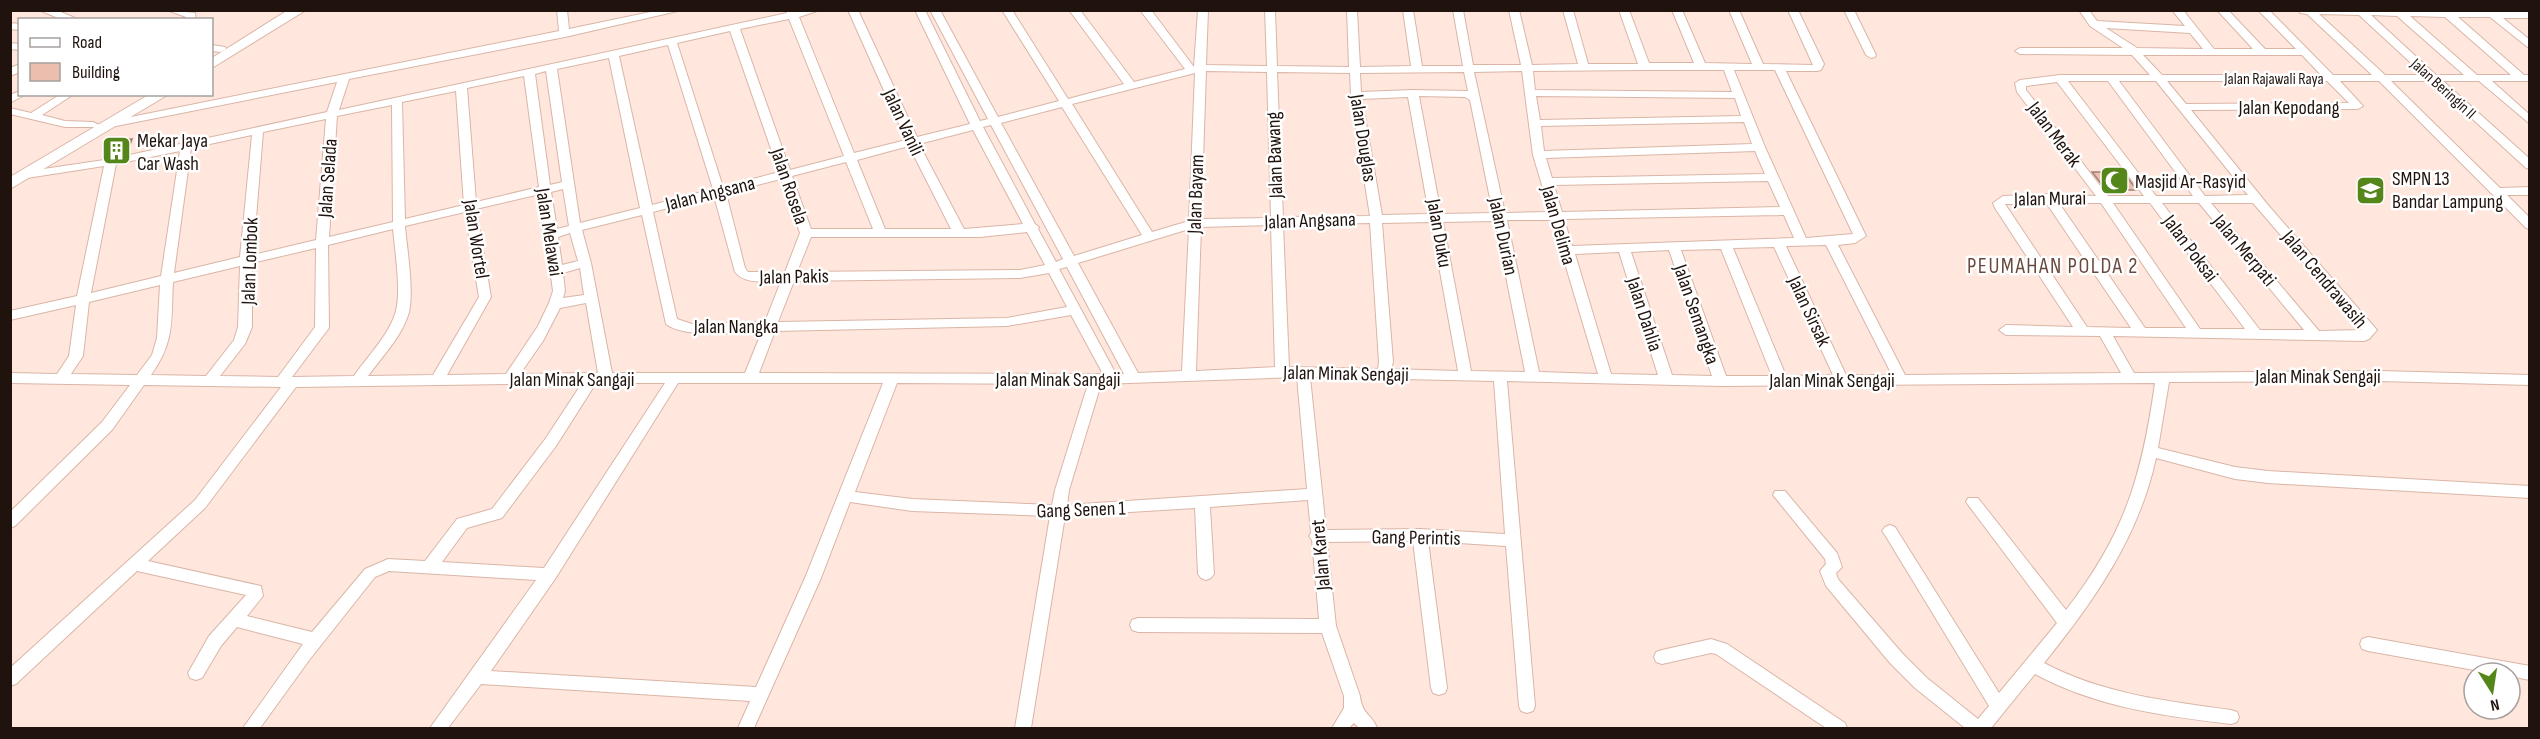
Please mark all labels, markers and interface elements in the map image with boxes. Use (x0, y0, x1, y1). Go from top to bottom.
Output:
legend (18, 18, 213, 96)
text: Road (72, 32, 102, 53)
street label: Jalan Beringin II (2406, 54, 2480, 123)
text: Building (72, 62, 120, 83)
street label: Jalan Rajawali Raya (2223, 70, 2324, 89)
street label: Jalan Vanili (877, 84, 929, 160)
street label: Jalan Douglas (1344, 92, 1382, 184)
street label: Jalan Merak (2021, 96, 2087, 172)
street label: Jalan Kepodang (2238, 96, 2339, 120)
street label: Jalan Bawang (1261, 111, 1289, 200)
place label: Mekar Jaya Car Wash (137, 129, 208, 176)
building icon: Mekar Jaya Car Wash (100, 135, 132, 167)
street label: Jalan Selada (313, 138, 343, 219)
street label: Jalan Rosela (765, 144, 813, 228)
street label: Jalan Bayam (1183, 154, 1209, 235)
mosque icon: Masjid Ar-Rasyid (2098, 165, 2130, 197)
place label: SMPN 13 Bandar Lampung (2392, 167, 2503, 214)
place label: Masjid Ar-Rasyid (2135, 170, 2246, 194)
street label: Jalan Angsana (662, 171, 758, 217)
school or university icon: SMPN 13 Bandar Lampung (2355, 174, 2387, 206)
street label: Jalan Delima (1535, 182, 1581, 268)
street label: Jalan Melawai (530, 186, 568, 278)
street label: Jalan Murai (2013, 186, 2086, 212)
street label: Jalan Durian (1483, 194, 1523, 277)
street label: Jalan Duku (1421, 196, 1457, 269)
street label: Jalan Wortel (458, 197, 494, 280)
street label: Jalan Angsana (1263, 207, 1356, 235)
street label: Jalan Merpati (2207, 209, 2281, 291)
street label: Jalan Poksai (2157, 210, 2223, 287)
street label: Jalan Lombok (236, 217, 264, 306)
street label: Jalan Cendrawasih (2276, 225, 2372, 334)
district label: PEUMAHAN POLDA 2 (1967, 253, 2139, 280)
street label: Jalan Semangka (1667, 260, 1724, 367)
street label: Jalan Pakis (758, 264, 829, 290)
street label: Jalan Sirsak (1782, 271, 1836, 351)
street label: Jalan Dahlia (1621, 273, 1667, 354)
street label: Jalan Nangka (693, 315, 778, 339)
street label: Jalan Minak Sengaji (1282, 361, 1409, 387)
street label: Jalan Minak Sengaji (2254, 365, 2381, 389)
street label: Jalan Minak Sangaji (508, 368, 635, 392)
street label: Jalan Minak Sangaji (994, 368, 1121, 392)
street label: Jalan Minak Sengaji (1768, 369, 1895, 393)
street label: Gang Senen 1 (1036, 496, 1126, 524)
street label: Jalan Karet (1306, 518, 1336, 592)
street label: Gang Perintis (1371, 525, 1461, 551)
north arrow (2462, 661, 2522, 721)
text: N (2489, 694, 2501, 714)

